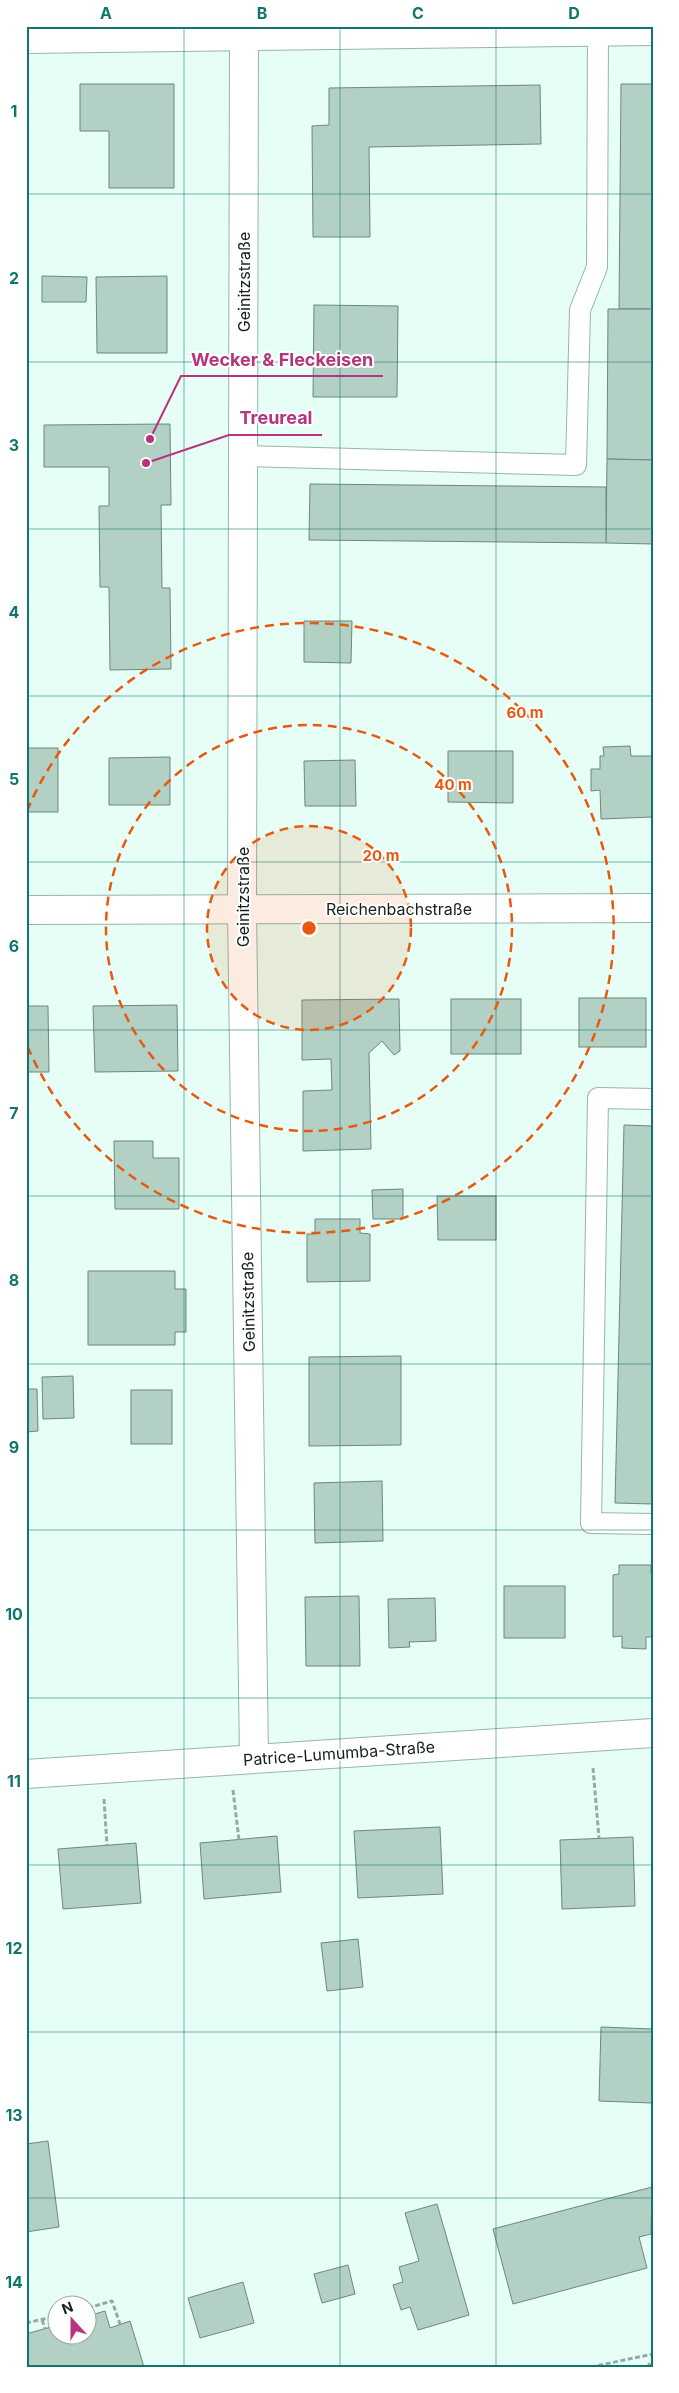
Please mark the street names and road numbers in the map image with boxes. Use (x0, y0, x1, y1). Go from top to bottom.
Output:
street label: Geinitzstraße (234, 232, 254, 332)
street label: Geinitzstraße (233, 847, 253, 947)
street label: Reichenbachstraße (326, 899, 472, 919)
street label: Geinitzstraße (237, 1252, 259, 1352)
street label: Patrice-Lumumba-Straße (242, 1736, 436, 1770)

